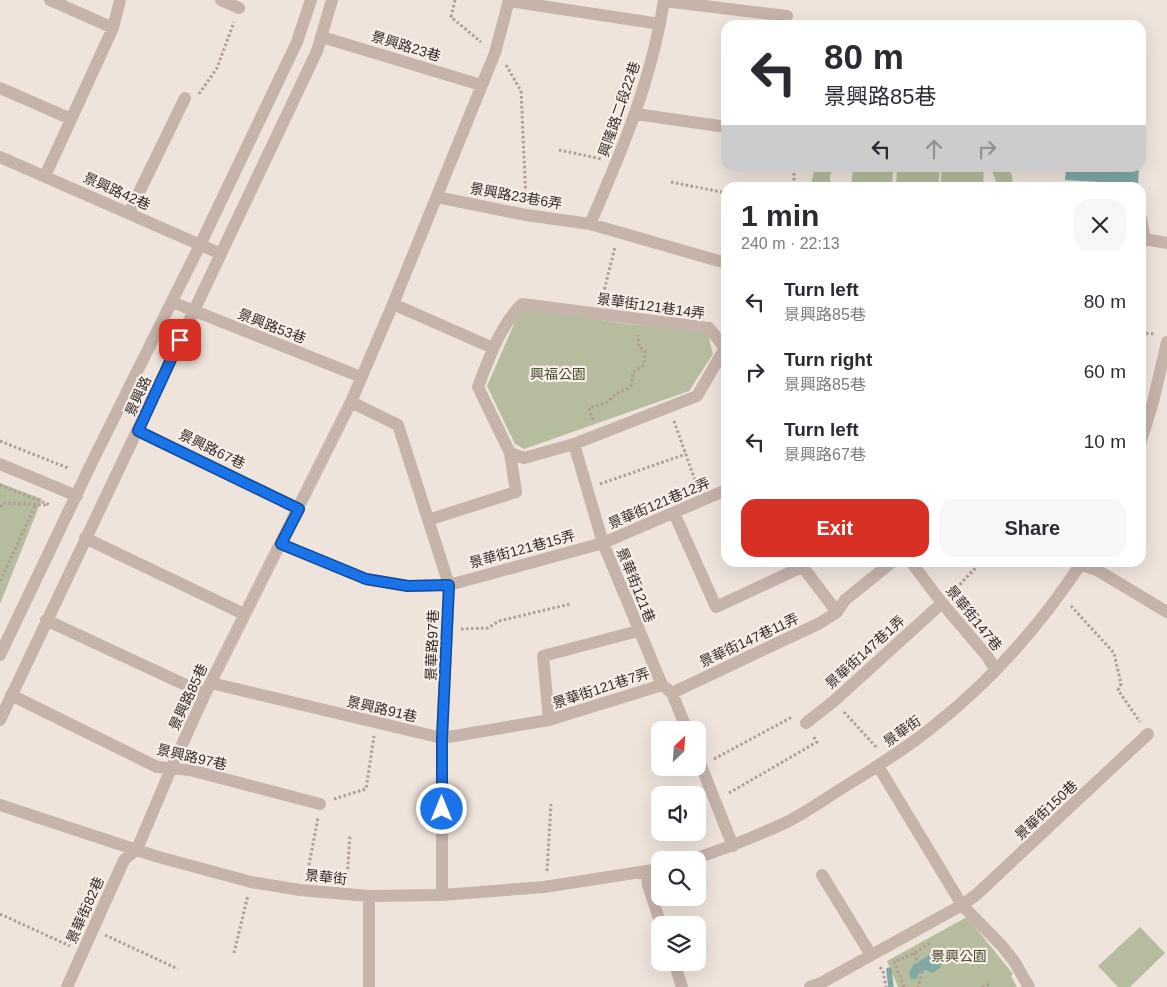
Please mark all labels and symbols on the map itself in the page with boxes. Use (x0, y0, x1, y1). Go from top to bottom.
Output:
street label: 景興路23巷 (369, 28, 443, 64)
street label: 興隆路二段22巷 (595, 59, 643, 159)
street label: 景興路42巷 (81, 169, 153, 213)
street label: 景興路23巷6弄 (469, 180, 563, 212)
street label: 景華街121巷14弄 (596, 290, 706, 322)
street label: 景興路53巷 (236, 306, 308, 346)
pin (159, 319, 201, 361)
park label: 興福公園 (530, 366, 586, 382)
street label: 景興路 (122, 374, 154, 418)
street label: 景興路67巷 (176, 426, 248, 472)
street label: 景華街121巷12弄 (606, 474, 712, 532)
street label: 景華街121巷15弄 (467, 527, 577, 571)
street label: 景華街121巷 (614, 545, 658, 625)
street label: 景華街147巷 (943, 582, 1005, 654)
street label: 景華路97巷 (423, 609, 441, 681)
street label: 景華街147巷11弄 (697, 610, 801, 670)
street label: 景華街147巷1弄 (822, 612, 908, 692)
street label: 景興路85巷 (166, 661, 210, 733)
street label: 景華街121巷7弄 (550, 665, 652, 711)
street label: 景興路91巷 (345, 693, 419, 725)
street label: 景華街 (880, 712, 924, 750)
north arrow (651, 721, 706, 776)
street label: 景興路97巷 (155, 741, 229, 773)
street label: 景華街150巷 (1012, 777, 1080, 843)
position arrow (415, 782, 467, 834)
street label: 景華街 (304, 867, 348, 887)
street label: 景華街82巷 (63, 874, 107, 946)
park label: 景興公園 (931, 948, 987, 964)

